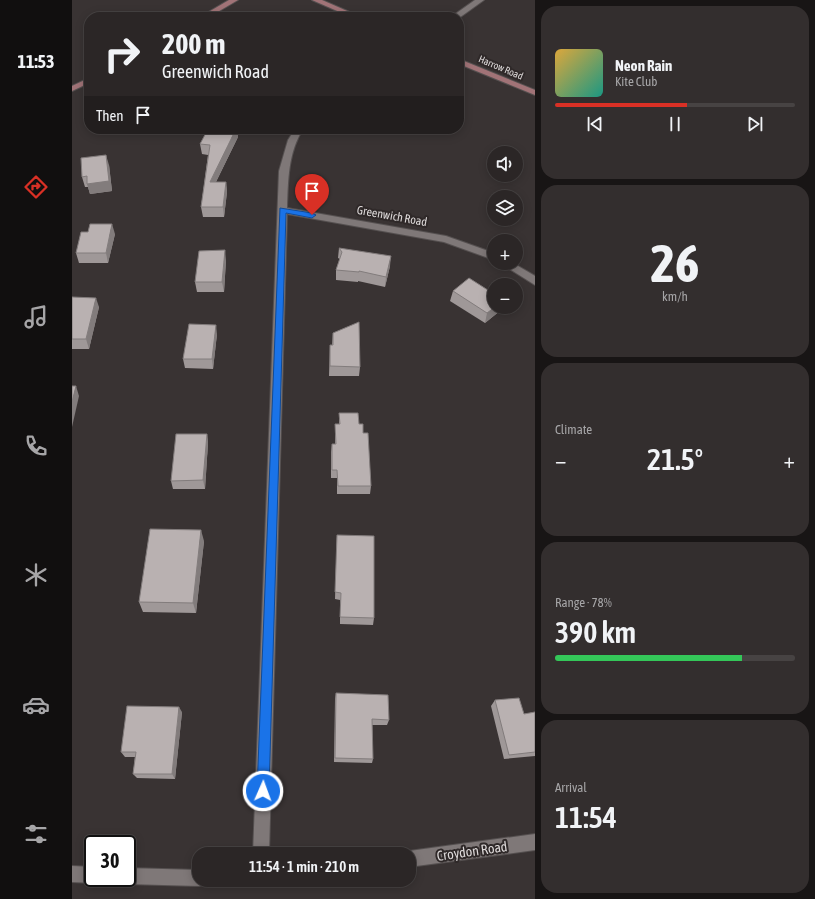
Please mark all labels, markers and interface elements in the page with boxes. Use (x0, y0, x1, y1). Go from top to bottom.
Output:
icon: right (96, 28, 148, 80)
text: 200 m (162, 28, 225, 60)
text: 11:53 (17, 51, 55, 72)
street label: Harrow Road (477, 53, 525, 82)
text: Neon Rain (615, 57, 672, 74)
text: Greenwich Road (162, 61, 269, 82)
text: Kite Club (615, 74, 657, 89)
icon: arrive (132, 104, 154, 126)
text: Then (96, 107, 124, 124)
icon: previous (584, 113, 606, 135)
icon: pause (664, 113, 686, 135)
icon: next (744, 113, 766, 135)
map controls (487, 146, 523, 314)
button: sound (487, 146, 523, 182)
icon: directions (22, 173, 50, 201)
pin (295, 174, 329, 215)
icon: arrive (301, 180, 323, 202)
button: layers (487, 190, 523, 226)
street label: Greenwich Road (356, 203, 428, 229)
text: 26 (651, 233, 699, 293)
button: + (487, 234, 523, 270)
button: − (487, 278, 523, 314)
text: km/h (662, 289, 688, 304)
icon: music (22, 303, 50, 331)
text: Climate (555, 422, 592, 437)
icon: phone (22, 432, 50, 460)
text: 21.5° (647, 442, 703, 476)
text: − (555, 447, 566, 473)
text: + (784, 447, 795, 473)
icon: climate (22, 561, 50, 589)
text: Range · 78% (555, 595, 612, 610)
text: 390 km (555, 615, 636, 649)
icon: car (22, 691, 50, 719)
position arrow (242, 770, 284, 812)
text: Arrival (555, 780, 587, 795)
text: 11:54 (555, 800, 617, 834)
icon: filters (22, 820, 50, 848)
speed limit sign: 30 (84, 835, 136, 887)
street label: Croydon Road (436, 838, 508, 864)
text: 11:54 · 1 min · 210 m (249, 858, 359, 875)

